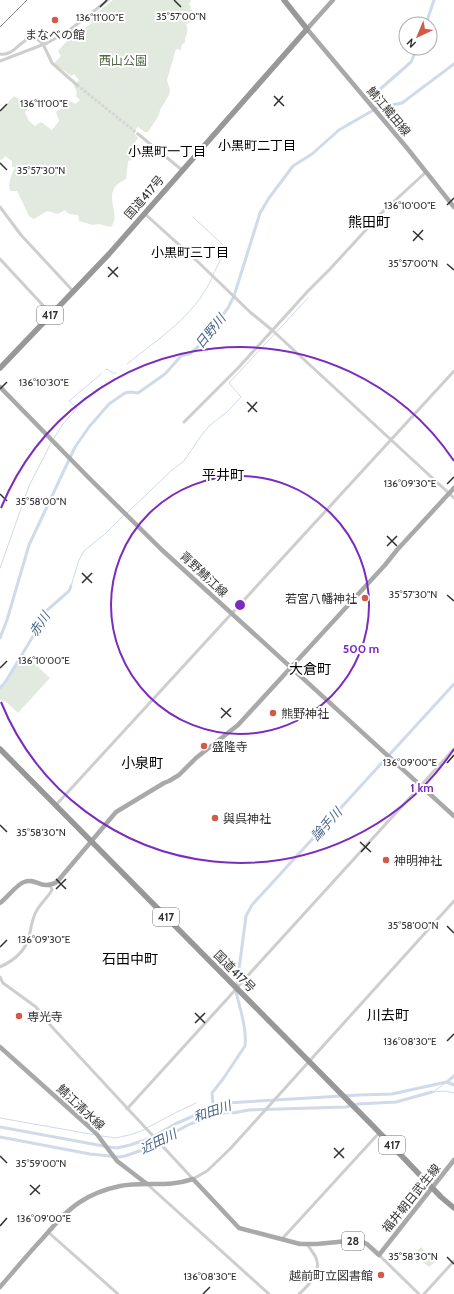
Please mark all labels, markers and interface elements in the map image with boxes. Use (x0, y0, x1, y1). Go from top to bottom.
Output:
text: 35°57'00"N (156, 10, 206, 23)
text: 136°11'00"E (76, 11, 125, 24)
marker: まなべの館 (50, 15, 60, 25)
north arrow (398, 16, 438, 56)
place label: まなべの館 (25, 27, 85, 42)
text: N (403, 35, 419, 51)
park label: 西山公園 (99, 53, 147, 68)
street label: 鯖江織田線 (364, 83, 414, 139)
text: 136°11'00"E (20, 97, 69, 110)
district label: 小黒町二丁目 (218, 137, 296, 153)
district label: 小黒町一丁目 (128, 143, 206, 159)
text: 35°57'30"N (17, 164, 65, 177)
street label: 国道417号 (121, 172, 167, 222)
text: 136°10'00"E (384, 199, 436, 212)
district label: 熊田町 (348, 213, 390, 231)
district label: 小黒町三丁目 (151, 244, 229, 260)
text: 35°57'00"N (388, 257, 438, 270)
road number: 417 (37, 306, 63, 324)
water label: 日野川 (192, 309, 230, 351)
text: 136°10'30"E (19, 376, 70, 389)
district label: 平井町 (202, 466, 244, 484)
text: 136°09'30"E (384, 477, 437, 490)
text: 35°58'00"N (15, 495, 67, 508)
street label: 青野鯖江線 (177, 548, 231, 600)
text: 35°57'30"N (389, 588, 437, 601)
place label: 若宮八幡神社 (285, 591, 357, 606)
marker: 若宮八幡神社 (360, 593, 370, 603)
centre of rings (233, 598, 247, 612)
water label: 赤川 (25, 607, 54, 639)
text: 500 m (343, 641, 379, 656)
text: 136°10'00"E (18, 654, 70, 667)
district label: 大倉町 (289, 660, 331, 678)
place label: 熊野神社 (281, 706, 329, 721)
marker: 熊野神社 (268, 708, 278, 718)
place label: 盛隆寺 (212, 739, 248, 754)
marker: 盛隆寺 (199, 741, 209, 751)
district label: 小泉町 (121, 754, 163, 772)
text: 136°09'00"E (383, 756, 438, 769)
text: 1 km (410, 780, 434, 795)
water label: 論手川 (307, 803, 346, 844)
place label: 與呉神社 (223, 811, 271, 826)
marker: 與呉神社 (210, 813, 220, 823)
text: 35°58'30"N (16, 826, 66, 839)
place label: 神明神社 (394, 853, 442, 868)
marker: 神明神社 (381, 855, 391, 865)
road number: 417 (153, 908, 179, 926)
text: 35°58'00"N (387, 919, 439, 932)
text: 136°09'30"E (18, 933, 71, 946)
street label: 国道417号 (211, 947, 259, 995)
district label: 石田中町 (102, 950, 158, 968)
district label: 川去町 (367, 1006, 409, 1024)
place label: 専光寺 (27, 1009, 63, 1024)
marker: 専光寺 (14, 1011, 24, 1021)
text: 136°08'30"E (383, 1035, 437, 1048)
street label: 鯖江清水線 (54, 1081, 108, 1133)
water label: 和田川 (191, 1096, 235, 1125)
water label: 近田川 (137, 1124, 181, 1157)
road number: 417 (379, 1136, 405, 1154)
text: 35°59'00"N (16, 1157, 66, 1170)
street label: 福井朝日武生線 (379, 1161, 443, 1235)
text: 136°09'00"E (17, 1212, 72, 1225)
road number: 28 (342, 1232, 364, 1250)
text: 35°58'30"N (388, 1250, 438, 1263)
place label: 越前町立図書館 (289, 1268, 373, 1283)
text: 136°08'30"E (183, 1270, 237, 1283)
marker: 越前町立図書館 (376, 1270, 386, 1280)

